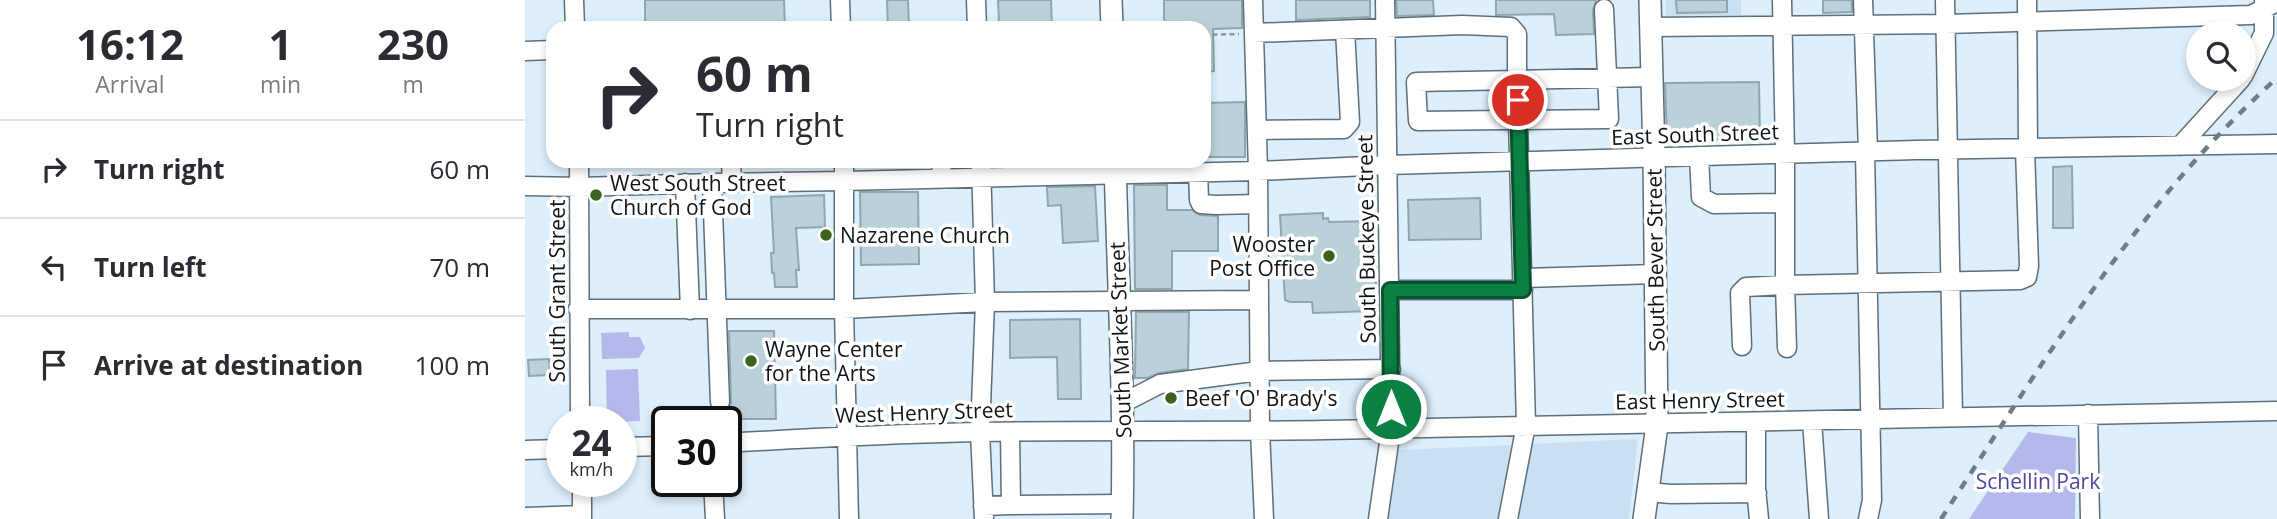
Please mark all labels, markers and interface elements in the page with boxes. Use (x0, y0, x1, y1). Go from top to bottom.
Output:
text: 16:12 (76, 15, 184, 72)
text: 1 (268, 15, 293, 72)
text: 230 (377, 15, 449, 72)
map controls (2186, 21, 2256, 91)
button: search (2186, 21, 2256, 91)
text: 60 m (696, 40, 813, 106)
icon: right (581, 49, 672, 140)
text: Arrival (95, 68, 165, 100)
text: min (260, 68, 301, 100)
text: m (402, 68, 424, 100)
pin (1488, 70, 1548, 130)
icon: arrive (1499, 81, 1537, 119)
text: Turn right (696, 103, 844, 146)
street label: East South Street (1611, 117, 1779, 151)
street label: South Buckeye Street (1350, 134, 1382, 344)
icon: right (35, 150, 73, 188)
text: Turn right (94, 151, 225, 187)
text: 60 m (429, 151, 490, 187)
street label: South Bever Street (1639, 168, 1671, 352)
place label: West South Street Church of God (610, 169, 786, 221)
marker: West South Street Church of God (588, 187, 604, 203)
street label: South Grant Street (543, 200, 571, 382)
place label: Nazarene Church (840, 221, 1010, 249)
marker: Nazarene Church (818, 227, 834, 243)
place label: Wooster Post Office (1209, 230, 1315, 282)
street label: South Market Street (1103, 241, 1137, 439)
icon: left (35, 248, 73, 286)
marker: Wooster Post Office (1321, 248, 1337, 264)
text: Turn left (94, 249, 206, 285)
text: 70 m (429, 249, 490, 285)
place label: Wayne Center for the Arts (765, 335, 903, 387)
icon: arrive (35, 346, 73, 384)
text: Arrive at destination (94, 347, 363, 383)
text: 100 m (415, 347, 490, 383)
marker: Wayne Center for the Arts (743, 353, 759, 369)
position arrow (1354, 372, 1428, 446)
place label: Beef 'O' Brady's (1185, 384, 1337, 412)
street label: East Henry Street (1615, 385, 1785, 415)
marker: Beef 'O' Brady's (1163, 390, 1179, 406)
street label: West Henry Street (835, 395, 1013, 429)
speed limit sign: 30 (651, 406, 742, 497)
text: 24 (571, 419, 612, 466)
text: km/h (570, 457, 613, 481)
park label: Schellin Park (1976, 467, 2100, 495)

